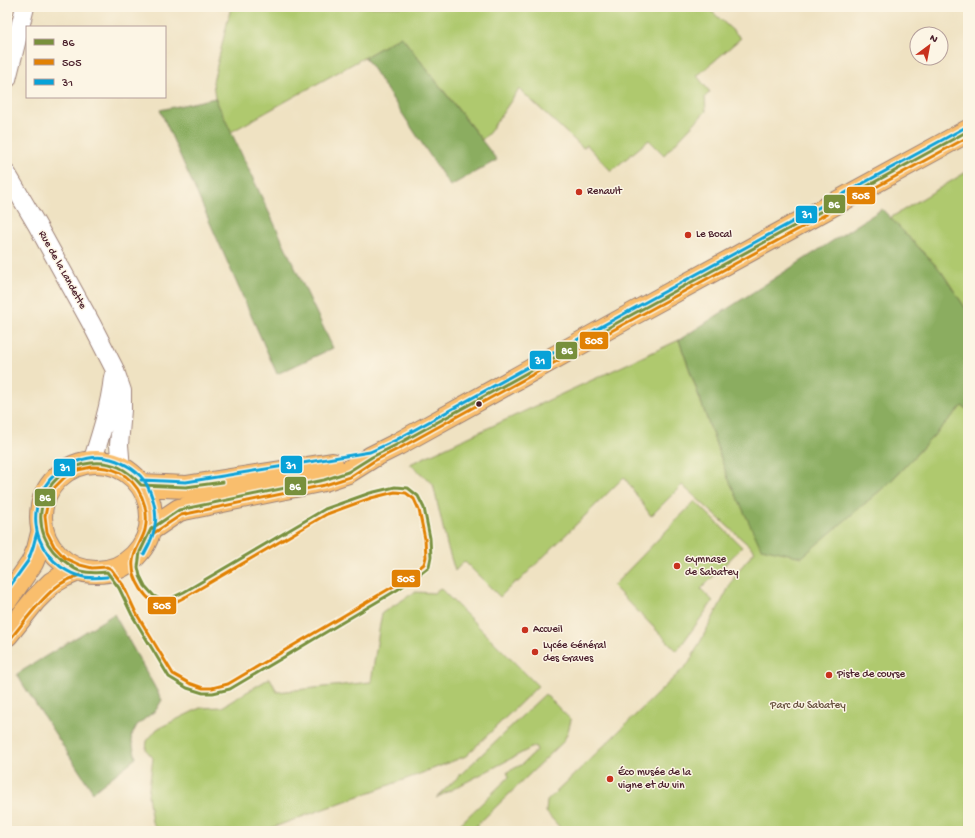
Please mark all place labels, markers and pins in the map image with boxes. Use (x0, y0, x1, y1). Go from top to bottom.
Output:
place label: Renault (587, 186, 623, 198)
marker: Renault (574, 187, 584, 197)
place label: Le Bocal (696, 229, 732, 241)
marker: Le Bocal (683, 230, 693, 240)
unlabelled marker (474, 399, 484, 409)
place label: Gymnase de Sabatey (685, 554, 739, 579)
marker: Gymnase de Sabatey (672, 561, 682, 571)
place label: Accueil (533, 624, 563, 636)
marker: Accueil (520, 625, 530, 635)
place label: Lycée Général des Graves (543, 640, 607, 665)
marker: Lycée Général des Graves (530, 647, 540, 657)
place label: Piste de course (836, 669, 906, 681)
marker: Piste de course (824, 670, 834, 680)
place label: Éco musée de la vigne et du vin (618, 766, 692, 792)
marker: Éco musée de la vigne et du vin (605, 774, 615, 784)

